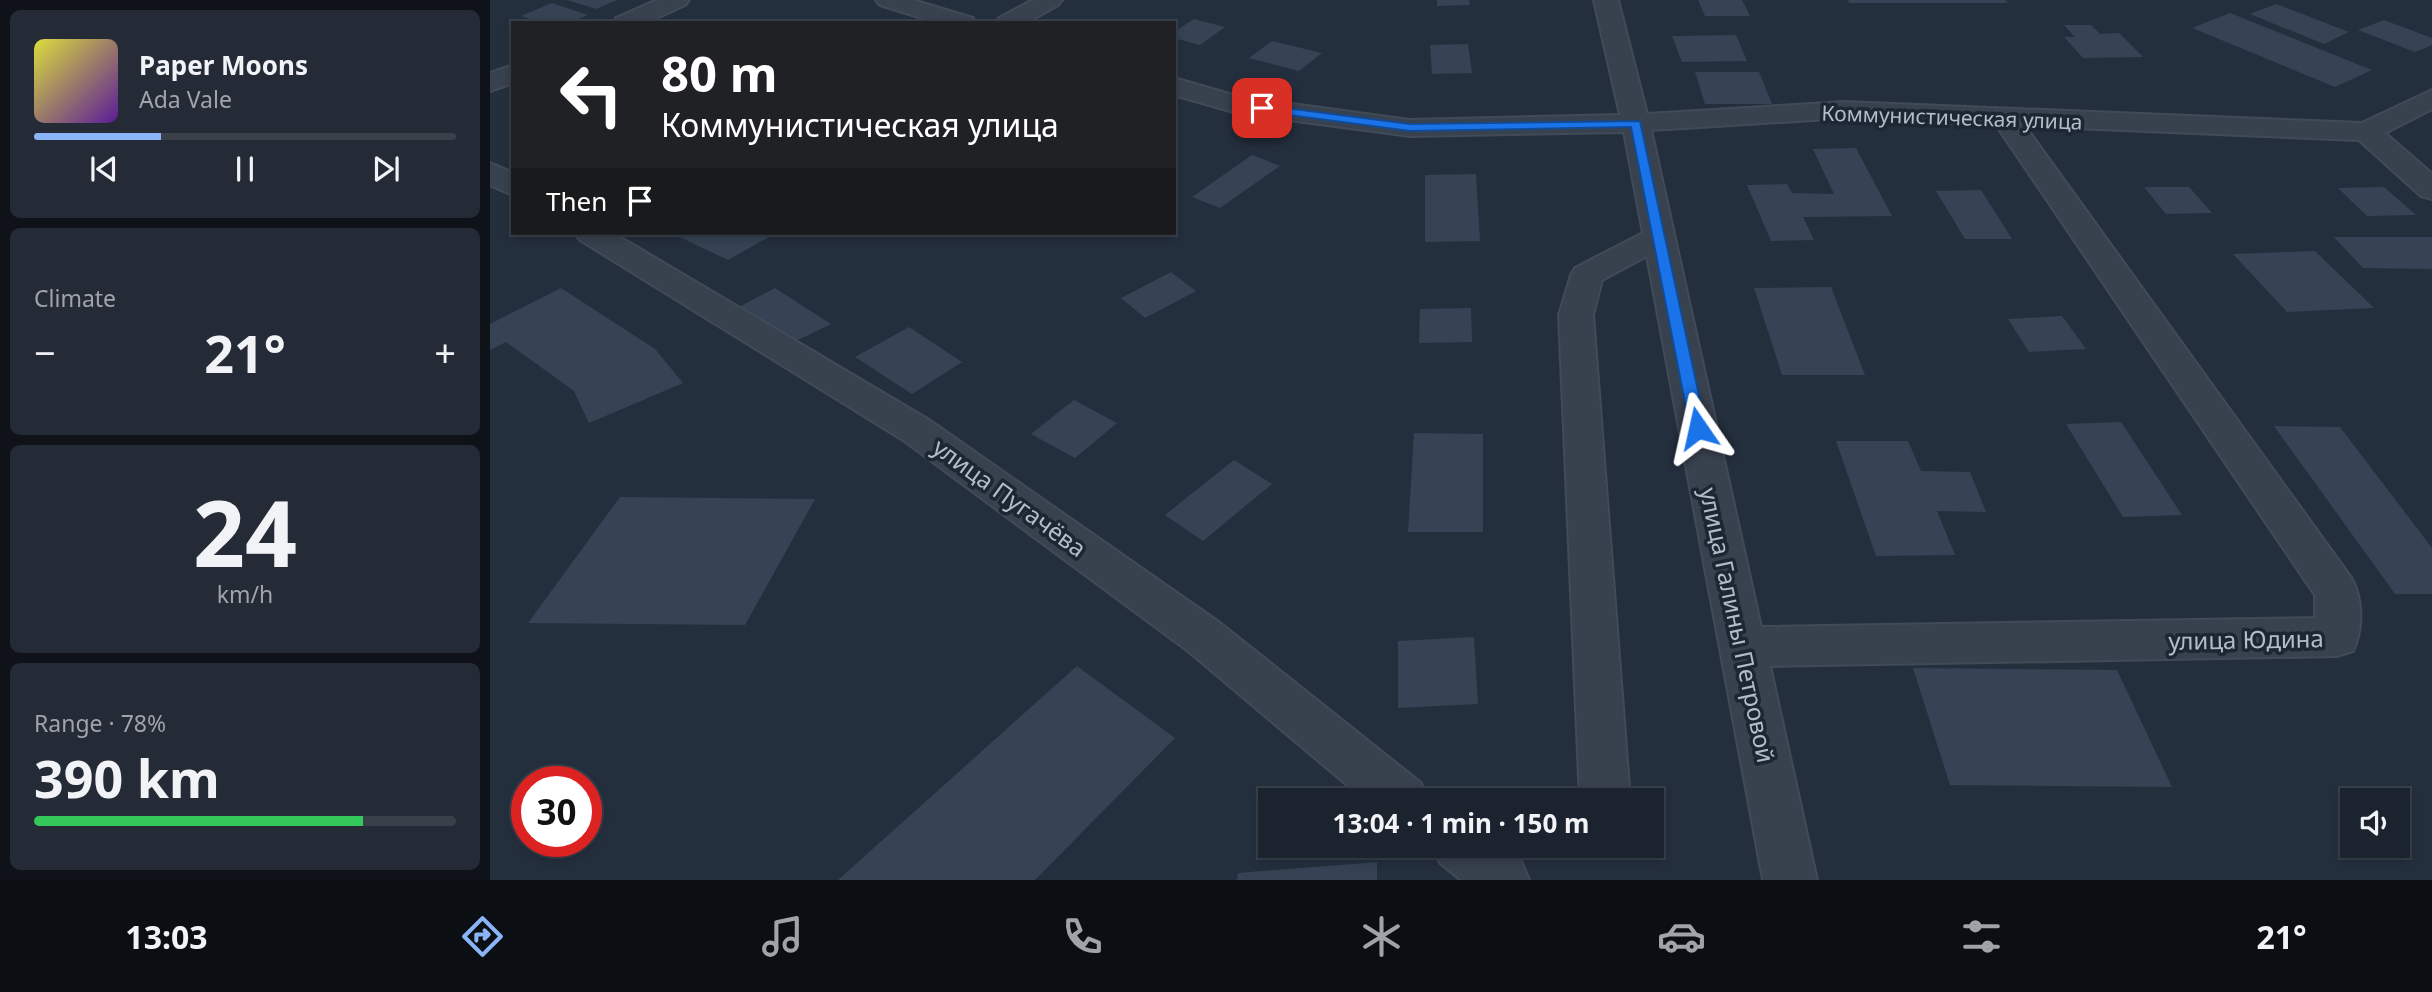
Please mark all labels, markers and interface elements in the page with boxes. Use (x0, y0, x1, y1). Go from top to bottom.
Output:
text: 80 m (661, 40, 778, 106)
text: Paper Moons (139, 47, 308, 83)
icon: left (546, 49, 637, 140)
pin (1232, 78, 1292, 138)
text: Ada Vale (139, 83, 232, 115)
icon: arrive (1243, 89, 1281, 127)
street label: Коммунистическая улица (1821, 98, 2083, 136)
text: Коммунистическая улица (661, 103, 1059, 146)
icon: previous (85, 150, 123, 188)
icon: pause (226, 150, 264, 188)
icon: next (367, 150, 405, 188)
icon: arrive (621, 182, 659, 220)
text: Then (546, 183, 607, 219)
text: Climate (34, 282, 116, 314)
text: 21° (204, 317, 286, 388)
text: − (34, 326, 56, 378)
text: + (434, 326, 456, 378)
position arrow (1661, 391, 1735, 465)
street label: улица Пугачёва (927, 430, 1093, 564)
text: 24 (193, 470, 297, 594)
street label: улица Галины Петровой (1693, 484, 1783, 766)
text: km/h (217, 578, 273, 610)
street label: улица Юдина (2168, 621, 2324, 657)
text: Range · 78% (34, 707, 166, 739)
text: 390 km (34, 742, 220, 813)
speed limit sign: 30 (511, 766, 602, 857)
map controls (2340, 788, 2410, 858)
button: sound (2340, 788, 2410, 858)
text: 13:04 · 1 min · 150 m (1333, 805, 1589, 841)
icon: directions (458, 912, 507, 961)
icon: music (758, 912, 807, 961)
icon: phone (1058, 912, 1107, 961)
icon: climate (1357, 912, 1406, 961)
icon: car (1657, 912, 1706, 961)
icon: filters (1957, 912, 2006, 961)
text: 13:03 (125, 915, 208, 958)
text: 21° (2256, 915, 2307, 958)

